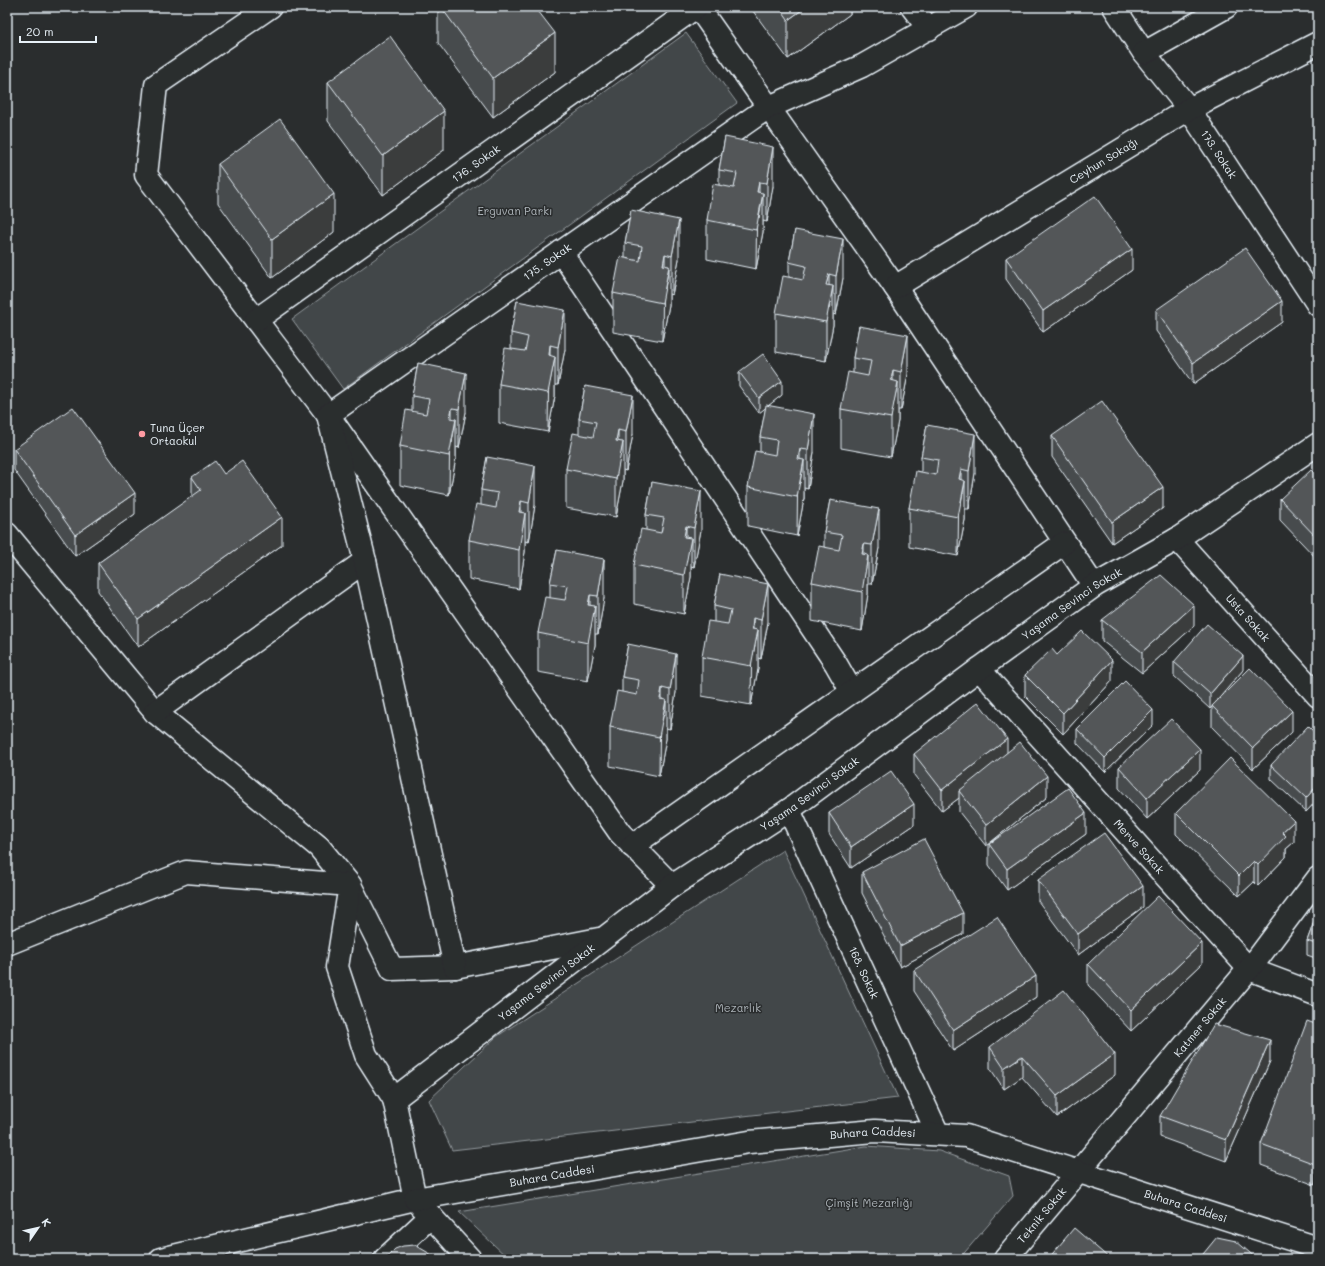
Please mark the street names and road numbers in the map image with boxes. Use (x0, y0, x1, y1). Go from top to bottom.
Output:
street label: 173. Sokak (1198, 127, 1241, 182)
street label: Ceyhun Sokağı (1066, 134, 1141, 187)
street label: 176. Sokak (449, 141, 503, 185)
street label: 175. Sokak (520, 239, 574, 283)
street label: Yaşama Sevinci Sokak (1018, 564, 1124, 643)
street label: Usta Sokak (1223, 590, 1274, 645)
street label: Yaşama Sevinci Sokak (757, 753, 862, 834)
street label: Merve Sokak (1111, 816, 1168, 877)
street label: Yaşama Sevinci Sokak (494, 940, 598, 1024)
street label: 168. Sokak (846, 944, 883, 1001)
street label: Katmer Sokak (1170, 993, 1229, 1060)
street label: Buhara Caddesi (829, 1123, 916, 1142)
street label: Buhara Caddesi (508, 1160, 596, 1190)
street label: Teknik Sokak (1013, 1184, 1069, 1246)
street label: Buhara Caddesi (1143, 1185, 1229, 1226)

